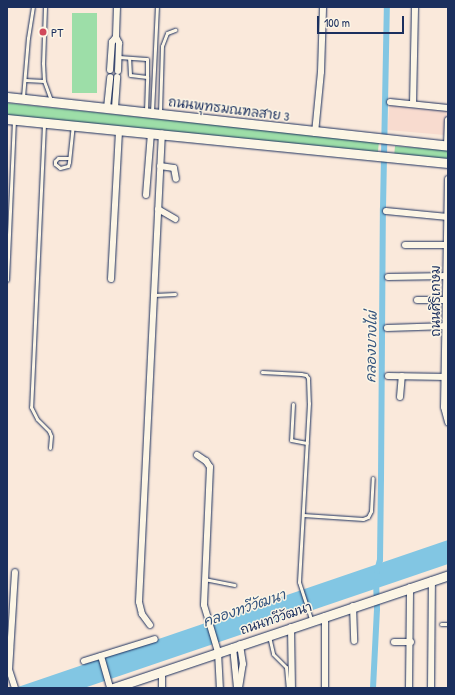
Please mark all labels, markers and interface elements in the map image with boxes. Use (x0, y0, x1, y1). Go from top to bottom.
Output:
scale bar (319, 8, 406, 34)
text: 100 m (324, 14, 350, 31)
place label: PT (51, 24, 63, 40)
marker: PT (38, 27, 48, 37)
street label: ถนนพุทธมณฑลสาย 3 (167, 94, 291, 124)
street label: ถนนศิริเกษม (427, 265, 443, 337)
water label: คลองบางไผ่ (362, 311, 380, 383)
water label: คลองทวีวัฒนา (200, 586, 288, 630)
street label: ถนนทวีวัฒนา (238, 598, 314, 638)

